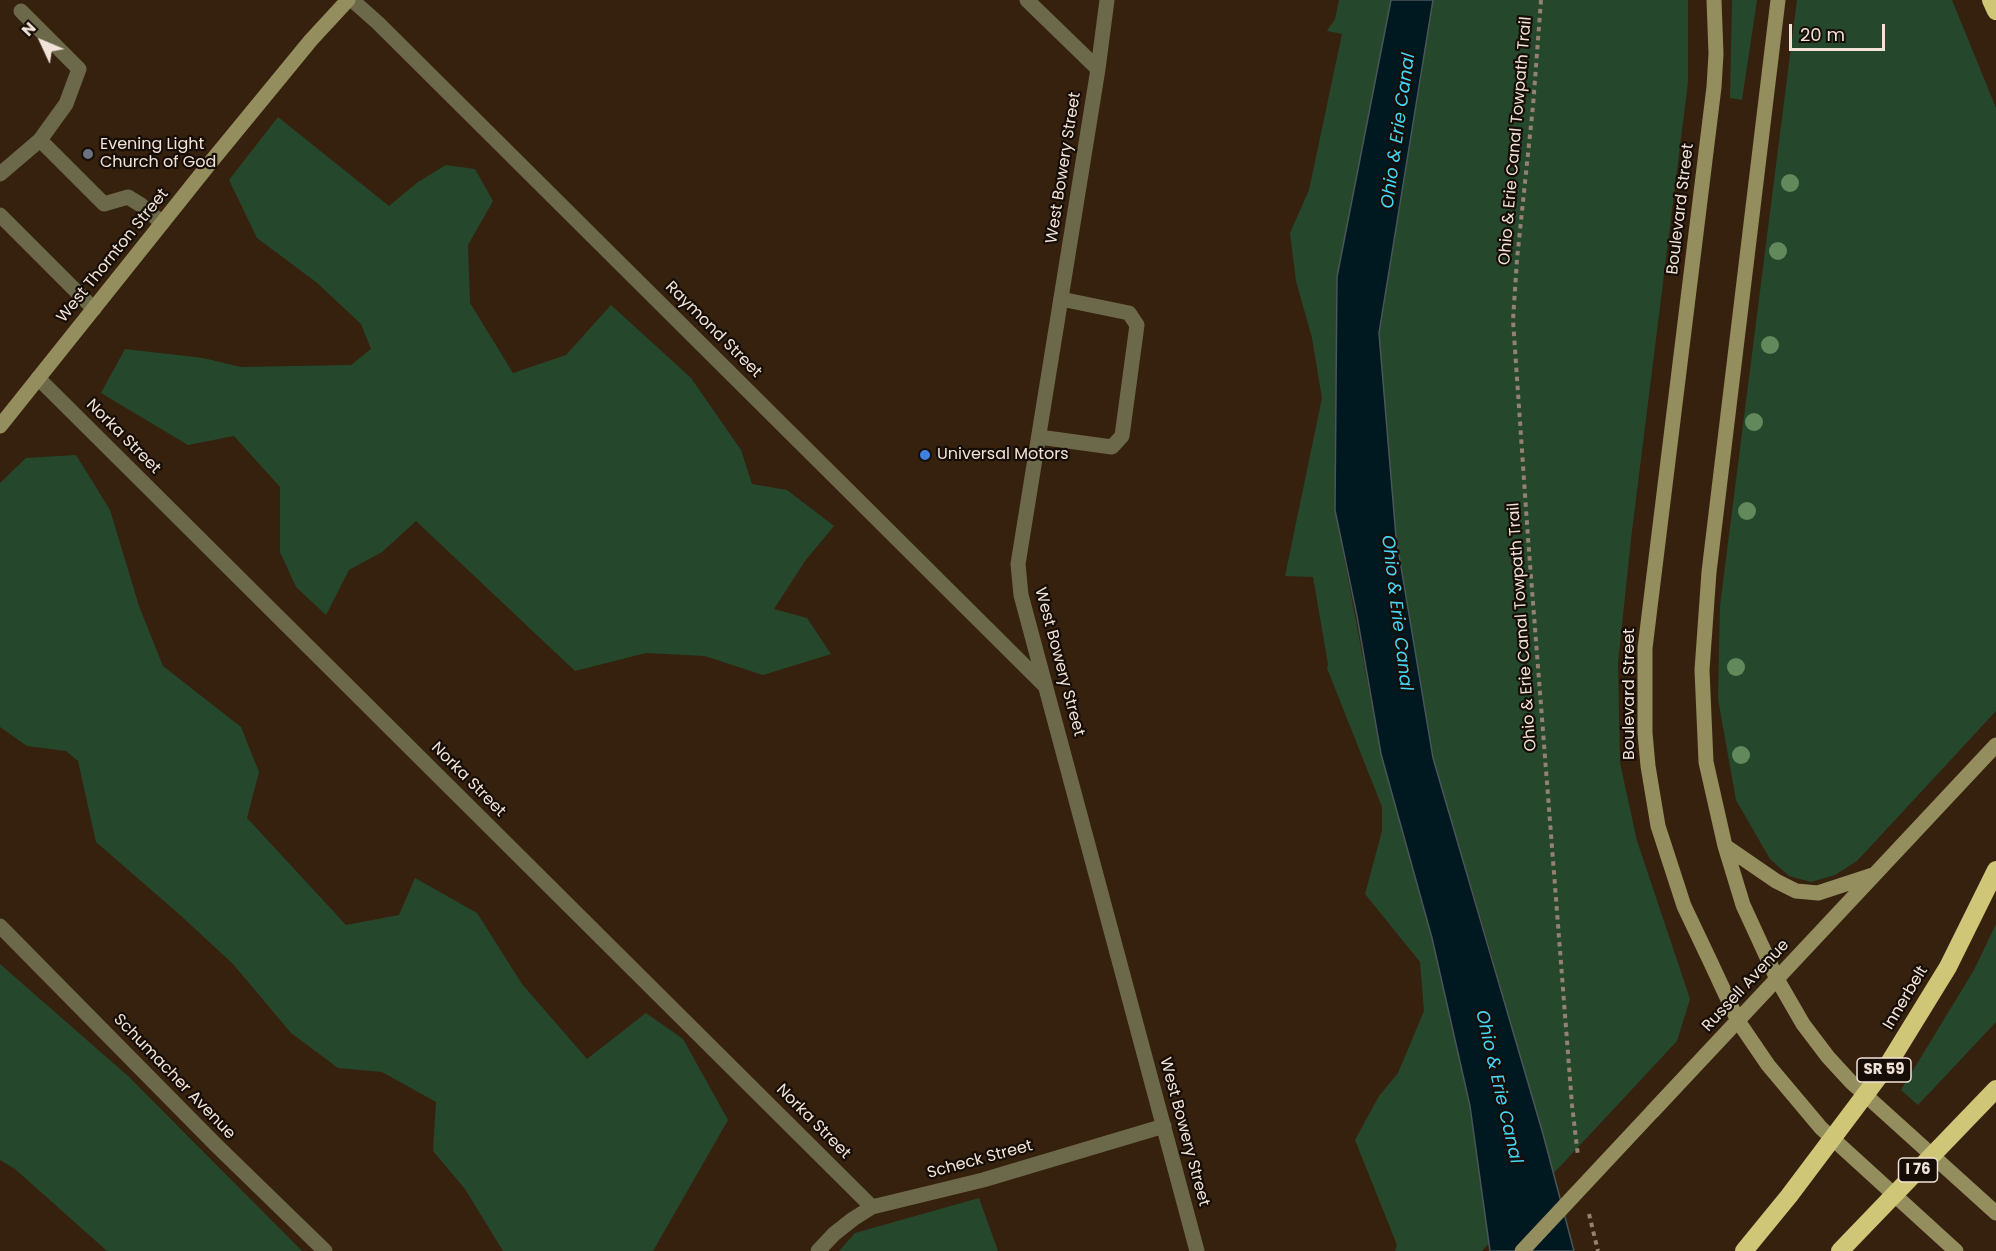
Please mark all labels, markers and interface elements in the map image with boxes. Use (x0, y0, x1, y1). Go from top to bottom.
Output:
north arrow (12, 12, 72, 72)
scale bar (1792, 12, 1888, 50)
street label: Ohio & Erie Canal Towpath Trail (1496, 16, 1536, 266)
text: N (16, 17, 41, 41)
text: 20 m (1800, 22, 1845, 47)
water label: Ohio & Erie Canal (1377, 52, 1421, 210)
street label: West Bowery Street (1043, 91, 1085, 245)
place label: Evening Light Church of God (100, 135, 216, 173)
street label: Boulevard Street (1663, 142, 1699, 276)
marker: Evening Light Church of God (81, 147, 95, 161)
street label: West Thornton Street (53, 185, 173, 327)
street label: Raymond Street (661, 278, 765, 382)
street label: Norka Street (82, 396, 164, 478)
place label: Universal Motors (937, 445, 1069, 465)
marker: Universal Motors (918, 448, 932, 462)
street label: Ohio & Erie Canal Towpath Trail (1505, 502, 1541, 752)
water label: Ohio & Erie Canal (1376, 534, 1416, 692)
street label: West Bowery Street (1030, 586, 1088, 738)
street label: Boulevard Street (1620, 628, 1640, 760)
street label: Norka Street (427, 739, 509, 821)
street label: Russell Avenue (1698, 936, 1794, 1036)
street label: Innerbelt (1880, 963, 1932, 1033)
water label: Ohio & Erie Canal (1470, 1008, 1526, 1166)
street label: Schumacher Avenue (109, 1010, 239, 1144)
street label: West Bowery Street (1155, 1056, 1213, 1208)
road number: SR 59 (1857, 1058, 1911, 1082)
street label: Norka Street (772, 1081, 854, 1163)
street label: Scheck Street (925, 1137, 1035, 1183)
road number: I 76 (1898, 1158, 1938, 1182)

